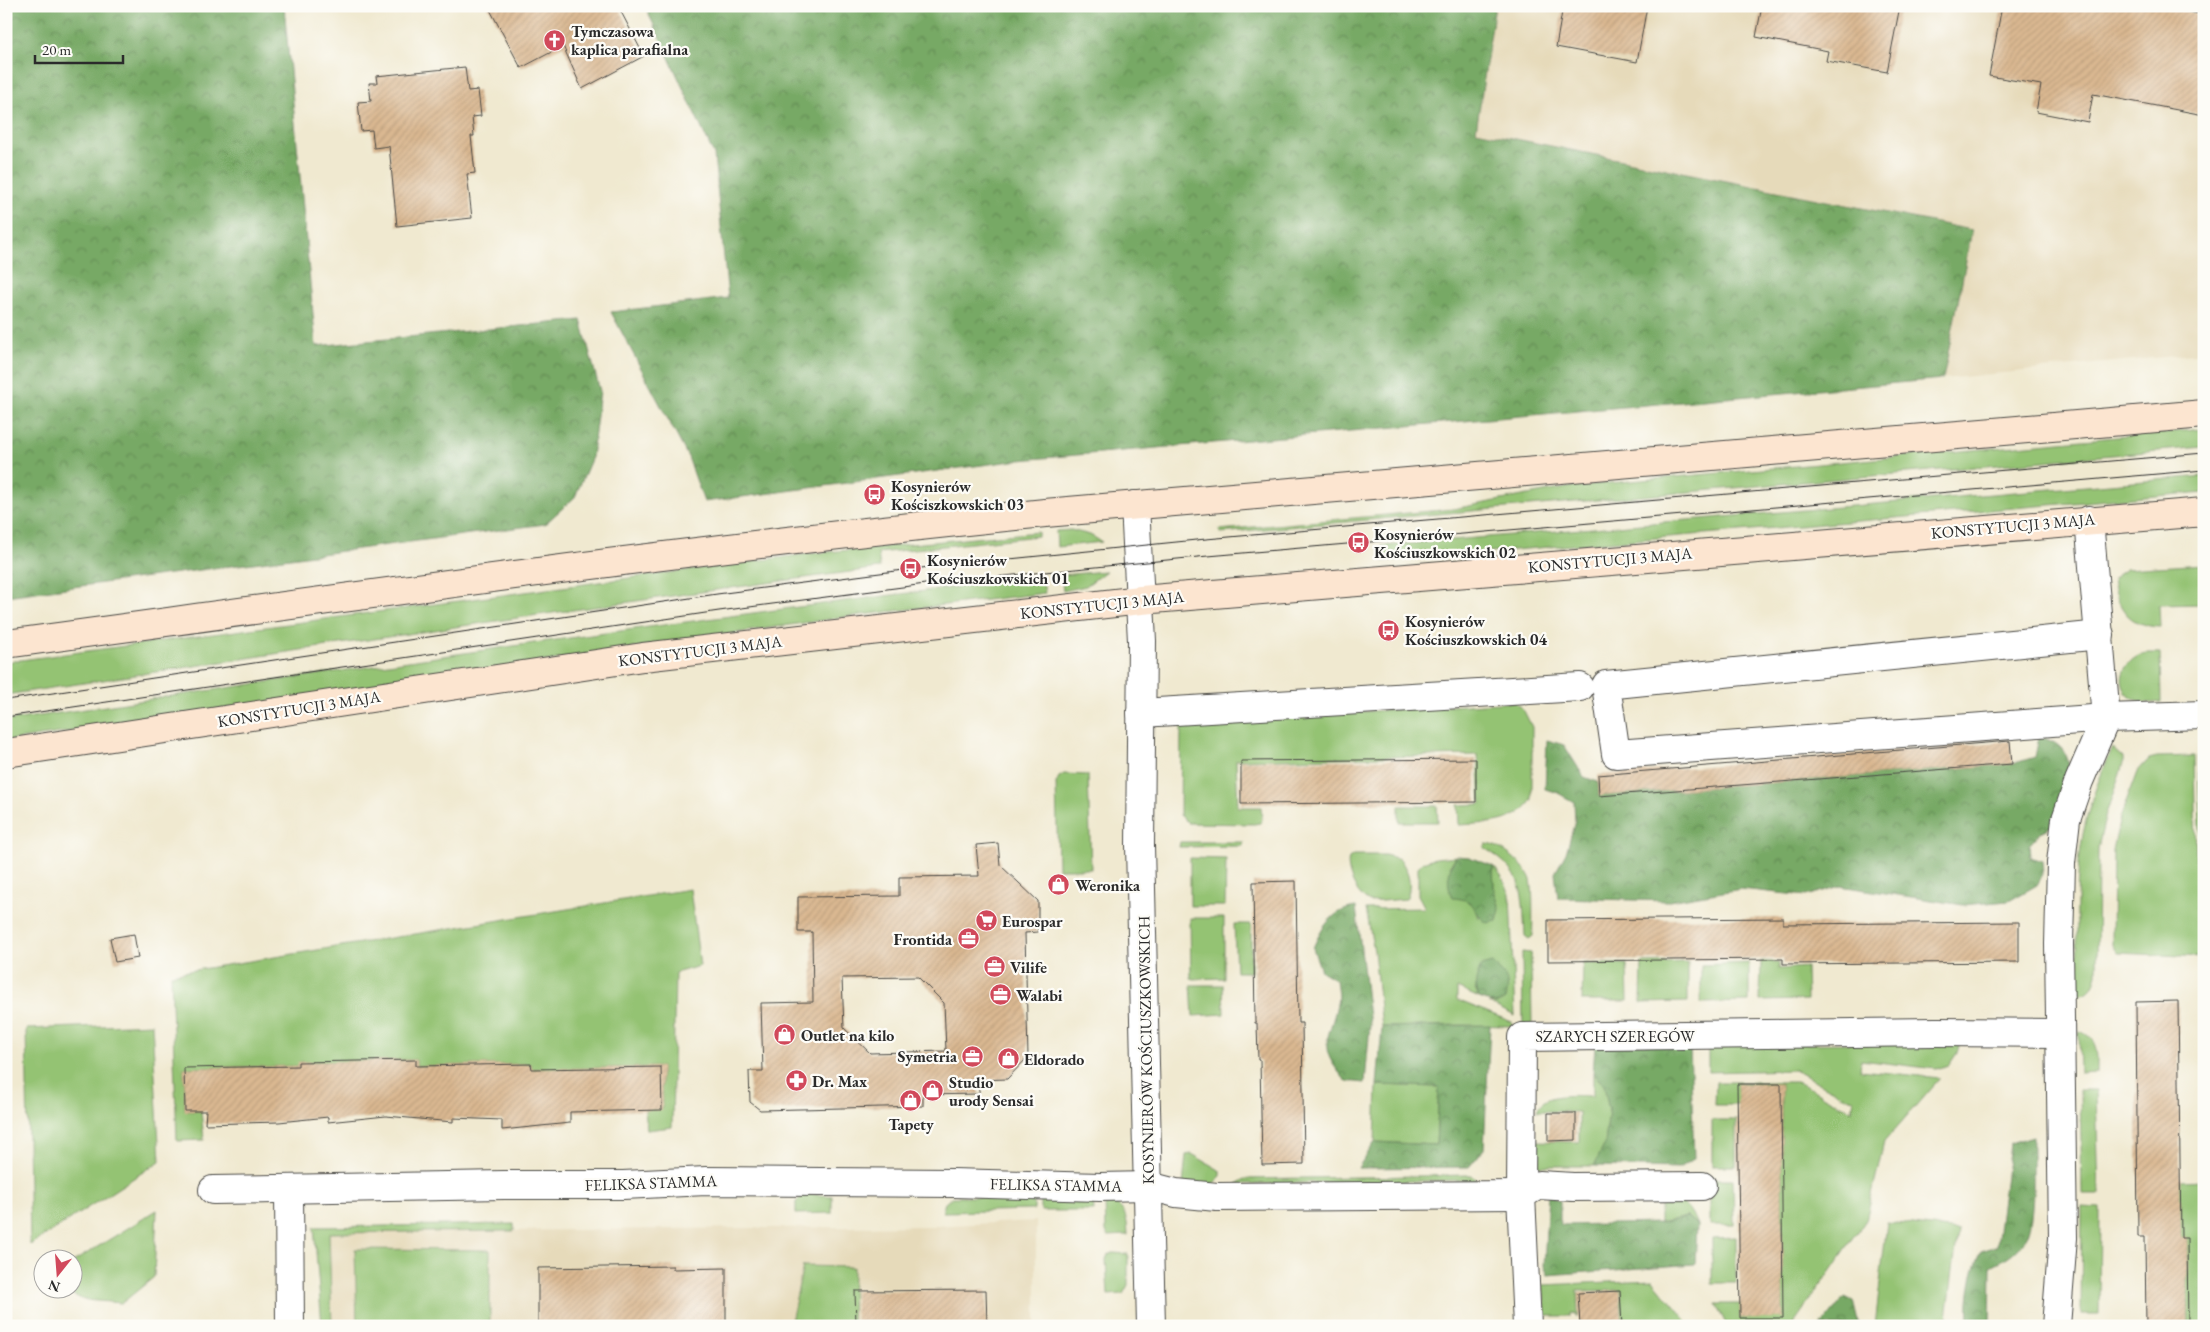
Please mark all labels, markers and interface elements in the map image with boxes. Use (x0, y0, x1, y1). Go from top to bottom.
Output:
place label: Tymczasowa kaplica parafialna (571, 21, 689, 60)
church icon: Tymczasowa kaplica parafialna (543, 28, 567, 52)
scale bar (35, 32, 122, 64)
text: 20 m (42, 40, 71, 59)
place label: Kosynierów Kościszkowskich 03 (891, 476, 1024, 515)
bus stop icon: Kosynierów Kościszkowskich 03 (863, 483, 887, 507)
street label: KONSTYTUCJI 3 MAJA (1930, 508, 2097, 544)
place label: Kosynierów Kościuszkowskich 02 (1374, 524, 1517, 563)
bus stop icon: Kosynierów Kościuszkowskich 02 (1346, 531, 1370, 555)
street label: KONSTYTUCJI 3 MAJA (1527, 542, 1694, 578)
place label: Kosynierów Kościuszkowskich 01 (927, 550, 1069, 589)
bus stop icon: Kosynierów Kościuszkowskich 01 (899, 557, 923, 581)
street label: KONSTYTUCJI 3 MAJA (1019, 586, 1186, 624)
place label: Kosynierów Kościuszkowskich 04 (1405, 611, 1548, 650)
bus stop icon: Kosynierów Kościuszkowskich 04 (1377, 618, 1401, 642)
street label: KONSTYTUCJI 3 MAJA (617, 630, 784, 671)
street label: KONSTYTUCJI 3 MAJA (216, 686, 383, 732)
shop icon: Weronika (1047, 873, 1071, 897)
place label: Weronika (1075, 875, 1141, 896)
supermarket icon: Eurospar (974, 909, 998, 933)
place label: Eurospar (1002, 911, 1063, 932)
street label: KOSYNIERÓW KOŚCIUSZKOWSKICH (1133, 915, 1159, 1185)
office icon: Frontida (956, 927, 980, 951)
place label: Frontida (894, 929, 953, 950)
office icon: Vilife (982, 955, 1006, 979)
place label: Vilife (1010, 957, 1047, 978)
office icon: Walabi (988, 983, 1012, 1007)
place label: Walabi (1016, 985, 1063, 1006)
shop icon: Outlet na kilo (773, 1023, 797, 1047)
place label: Outlet na kilo (801, 1025, 894, 1046)
street label: SZARYCH SZEREGÓW (1535, 1026, 1695, 1047)
office icon: Symetria (961, 1044, 985, 1068)
place label: Symetria (897, 1046, 958, 1067)
shop icon: Eldorado (996, 1047, 1020, 1071)
place label: Eldorado (1024, 1049, 1084, 1070)
pharmacy icon: Dr. Max (784, 1069, 808, 1093)
place label: Dr. Max (812, 1071, 867, 1092)
place label: Studio urody Sensai (949, 1072, 1034, 1111)
shop icon: Studio urody Sensai (921, 1079, 945, 1103)
shop icon: Tapety (899, 1088, 923, 1112)
place label: Tapety (888, 1114, 934, 1135)
street label: FELIKSA STAMMA (584, 1170, 718, 1196)
street label: FELIKSA STAMMA (990, 1173, 1123, 1197)
north arrow (32, 1250, 82, 1300)
text: N (46, 1276, 62, 1297)

